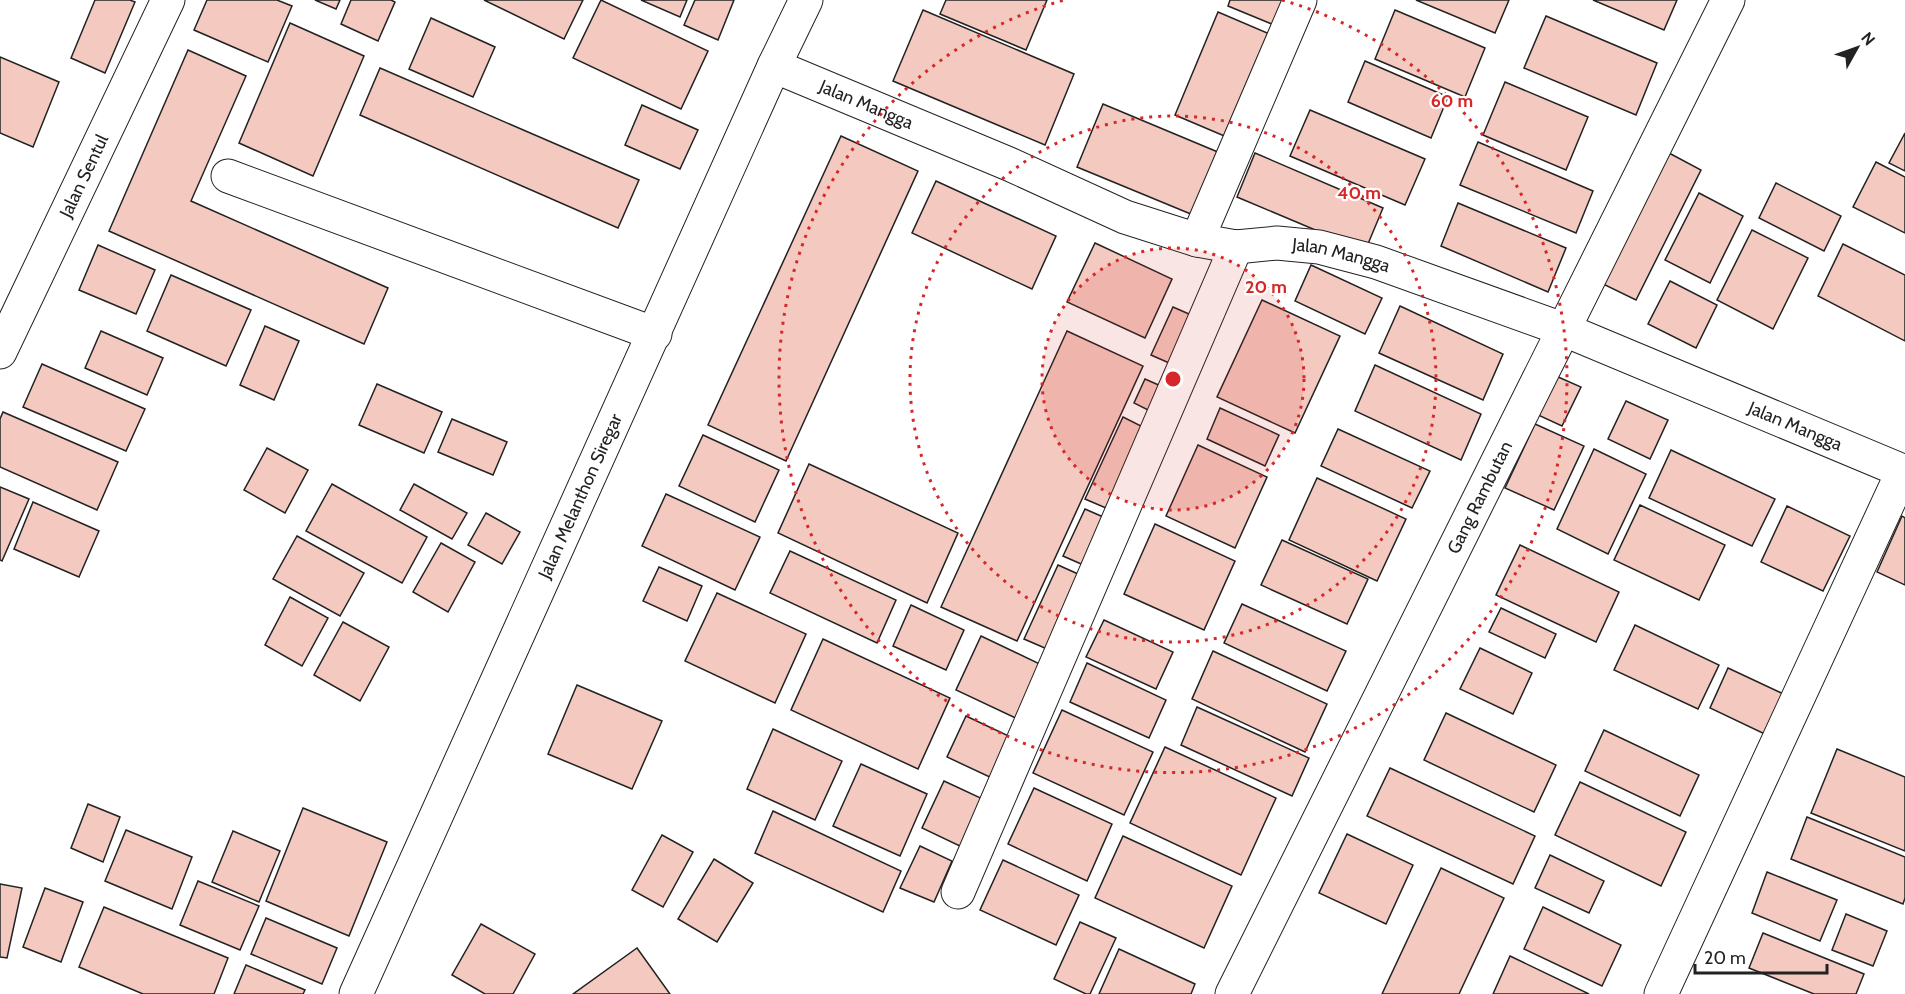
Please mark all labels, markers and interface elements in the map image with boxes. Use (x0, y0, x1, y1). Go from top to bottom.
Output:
north arrow (1827, 18, 1887, 78)
text: N (1857, 28, 1879, 49)
street label: Jalan Mangga (815, 75, 917, 134)
text: 60 m (1431, 90, 1473, 112)
street label: Jalan Sentul (54, 130, 114, 222)
text: 40 m (1337, 182, 1381, 204)
street label: Jalan Mangga (1290, 233, 1393, 277)
text: 20 m (1245, 276, 1287, 298)
centre of rings (1163, 369, 1183, 389)
street label: Jalan Mangga (1744, 396, 1846, 456)
street label: Jalan Melanthon Siregar (533, 410, 627, 583)
street label: Gang Rambutan (1442, 437, 1517, 557)
scale bar (1695, 937, 1827, 975)
text: 20 m (1704, 947, 1746, 969)

